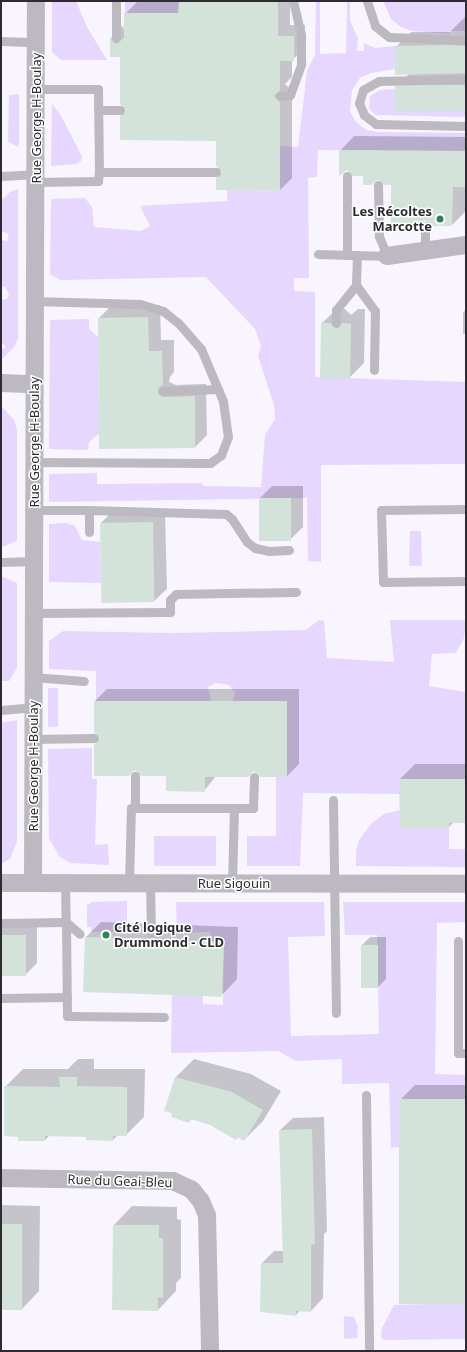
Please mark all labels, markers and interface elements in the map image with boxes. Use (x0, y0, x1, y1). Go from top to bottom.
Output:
street label: Rue George H-Boulay (28, 53, 44, 183)
place label: Les Récoltes Marcotte (352, 204, 432, 235)
marker: Les Récoltes Marcotte (435, 214, 445, 224)
street label: Rue George H-Boulay (26, 377, 42, 507)
street label: Rue George H-Boulay (25, 701, 41, 831)
street label: Rue Sigouin (198, 875, 270, 891)
place label: Cité logique Drummond - CLD (114, 920, 224, 951)
marker: Cité logique Drummond - CLD (101, 930, 111, 940)
street label: Rue du Geai-Bleu (67, 1171, 173, 1191)

